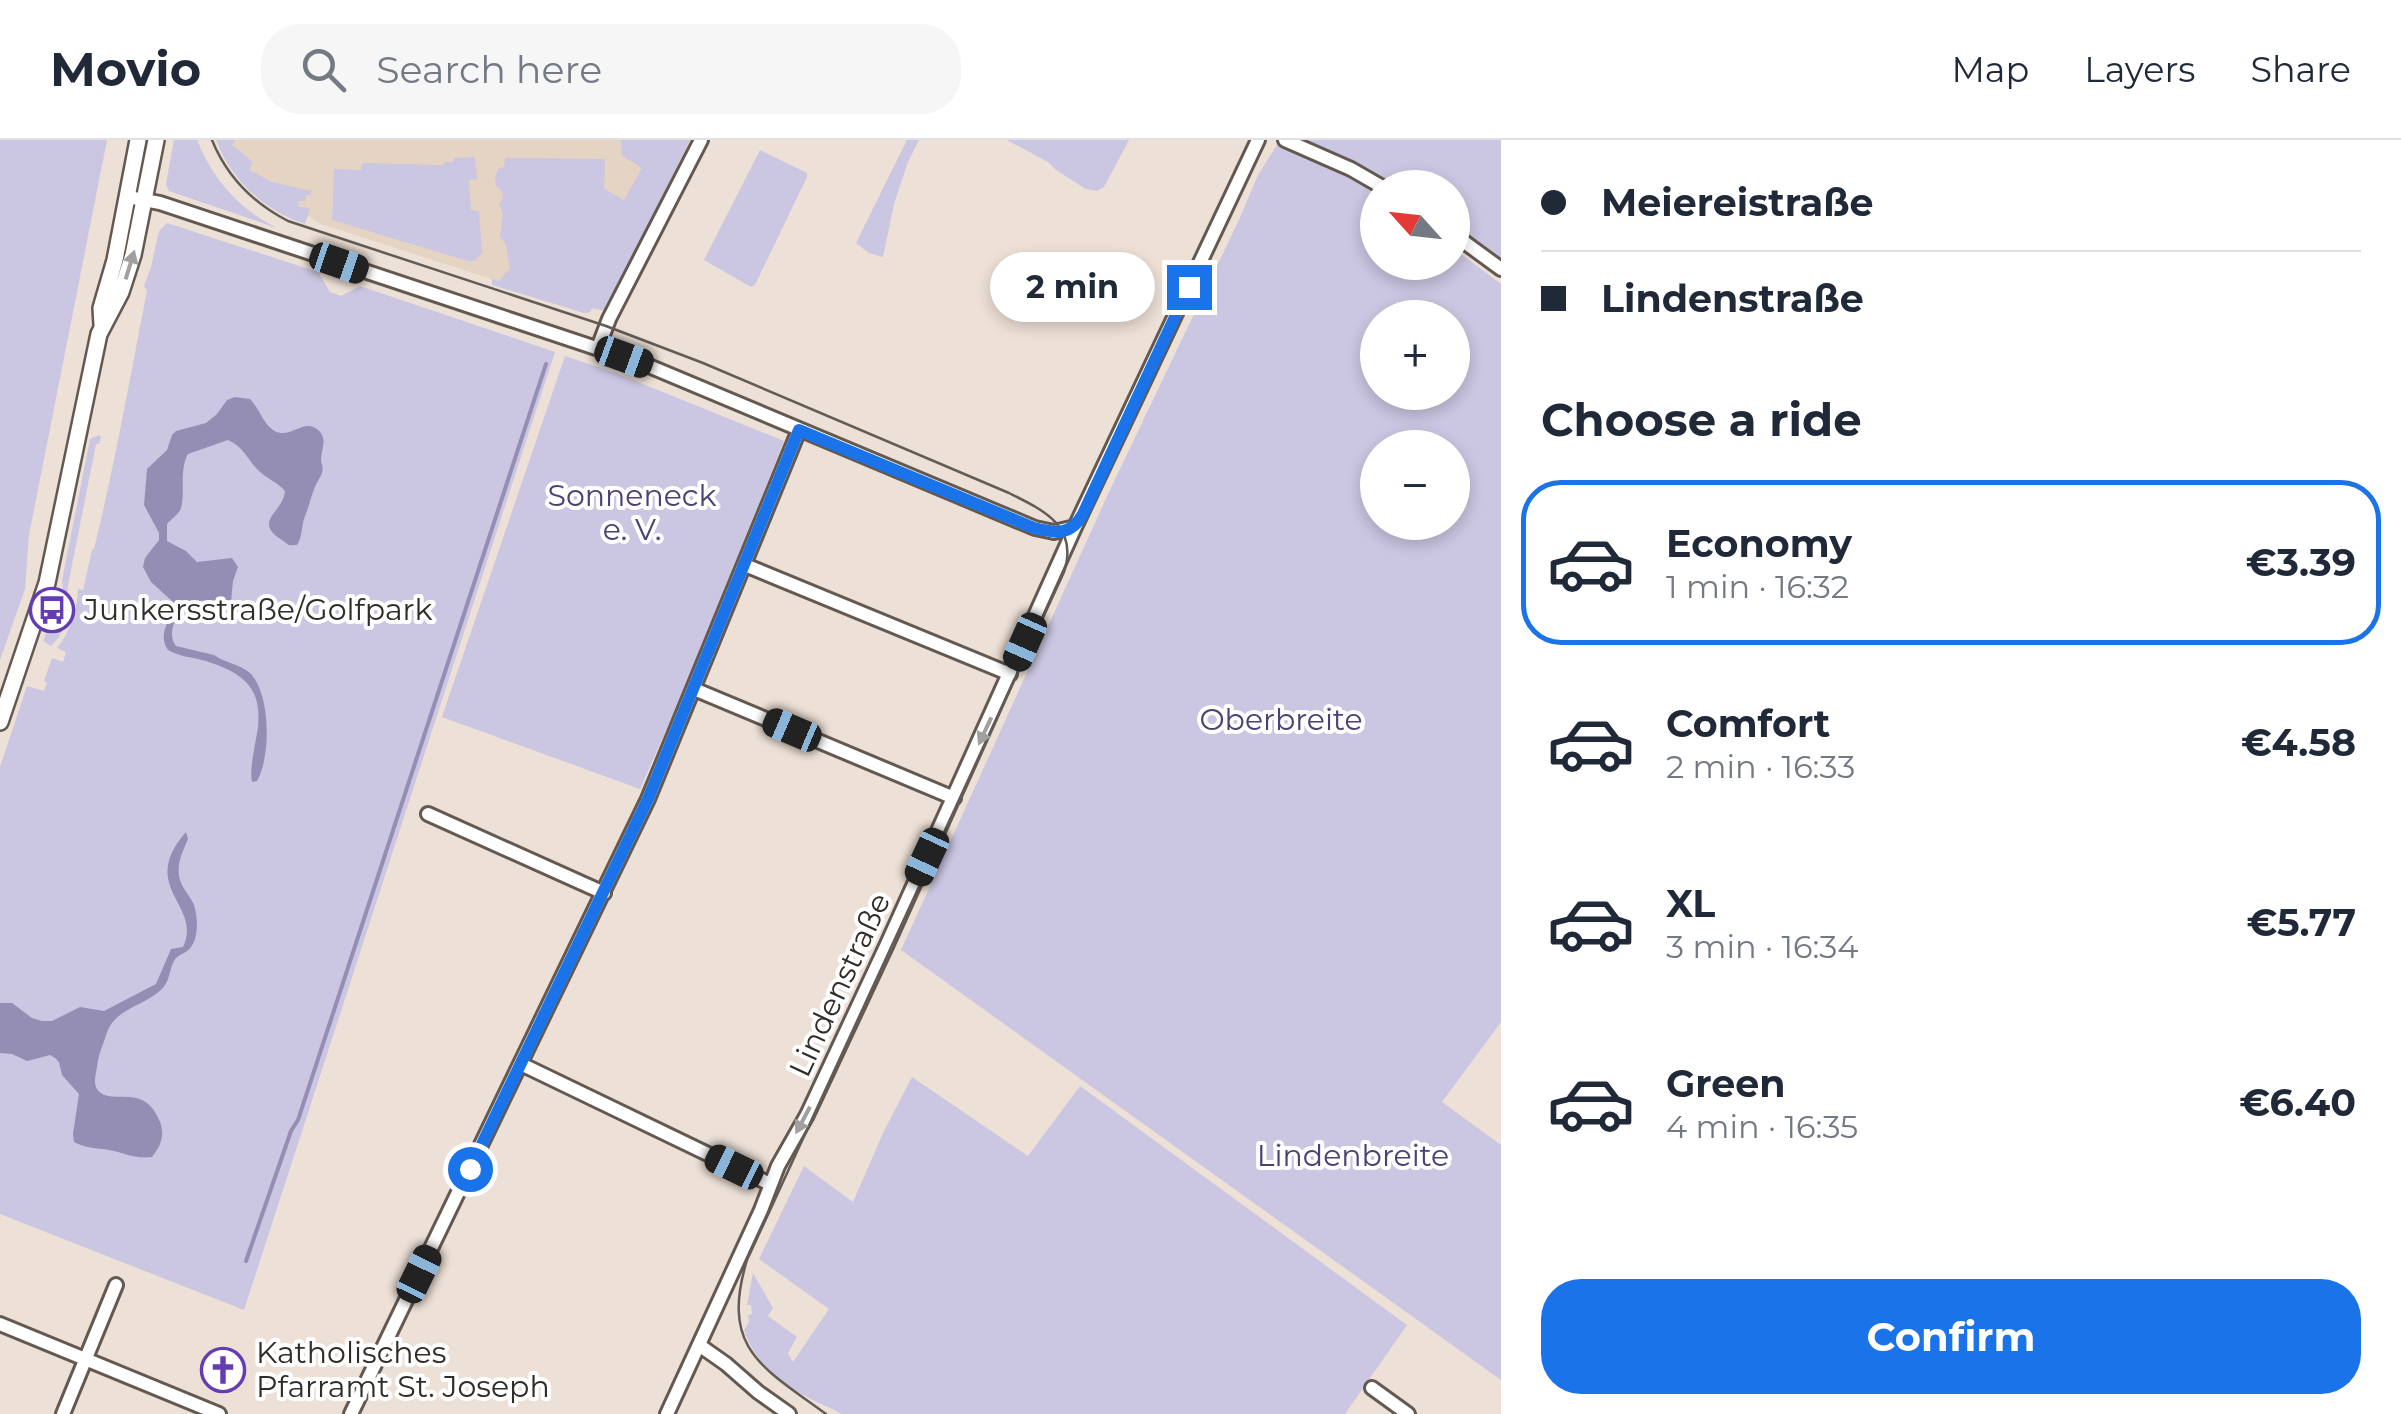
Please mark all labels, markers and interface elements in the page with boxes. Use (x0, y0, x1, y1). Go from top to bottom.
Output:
search box (261, 24, 961, 114)
text: Movio (50, 40, 201, 98)
icon: search (296, 42, 351, 97)
text: Search here (376, 46, 602, 93)
text: Map (1951, 48, 2029, 91)
text: Layers (2084, 48, 2195, 91)
text: Share (2250, 48, 2351, 91)
north arrow (1360, 170, 1470, 280)
map controls (1360, 170, 1470, 540)
text: Meiereistraße (1601, 179, 1874, 226)
car (306, 239, 372, 287)
one-way arrow (123, 249, 138, 280)
callout: 2 min (989, 252, 1154, 322)
route end (1167, 265, 1212, 310)
text: 2 min (1026, 267, 1119, 306)
text: Lindenstraße (1601, 275, 1864, 322)
button: + (1360, 300, 1470, 410)
car (591, 333, 657, 381)
text: Choose a ride (1541, 392, 1862, 447)
button: − (1360, 430, 1470, 540)
park label: Sonneneck e. V. (548, 477, 717, 548)
icon: car (1546, 518, 1636, 608)
text: Economy (1666, 520, 1852, 567)
text: €3.39 (2246, 539, 2356, 586)
text: 1 min · 16:32 (1666, 567, 1849, 606)
bus stop icon: Junkersstraße/Golfpark (29, 587, 75, 633)
place label: Junkersstraße/Golfpark (83, 591, 432, 628)
car (999, 608, 1051, 676)
icon: car (1546, 698, 1636, 788)
text: Comfort (1666, 700, 1830, 747)
park label: Oberbreite (1199, 701, 1363, 738)
car (759, 704, 825, 756)
one-way arrow (976, 716, 993, 745)
text: €4.58 (2241, 719, 2356, 766)
text: 2 min · 16:33 (1666, 747, 1855, 786)
car (901, 823, 953, 891)
icon: car (1546, 878, 1636, 968)
text: XL (1666, 880, 1715, 927)
street label: Lindenstraße (781, 887, 898, 1082)
text: €5.77 (2246, 899, 2356, 946)
text: 3 min · 16:34 (1666, 927, 1858, 966)
icon: car (1546, 1058, 1636, 1148)
text: Green (1666, 1060, 1786, 1107)
text: €6.40 (2239, 1079, 2356, 1126)
one-way arrow (795, 1106, 812, 1135)
text: 4 min · 16:35 (1666, 1107, 1858, 1146)
park label: Lindenbreite (1257, 1137, 1449, 1174)
car (700, 1140, 768, 1194)
route start (448, 1147, 493, 1192)
car (392, 1240, 446, 1308)
button: Confirm (1541, 1279, 2361, 1394)
place label: Katholisches Pfarramt St. Joseph (256, 1334, 550, 1405)
church icon: Katholisches Pfarramt St. Joseph (200, 1347, 246, 1393)

